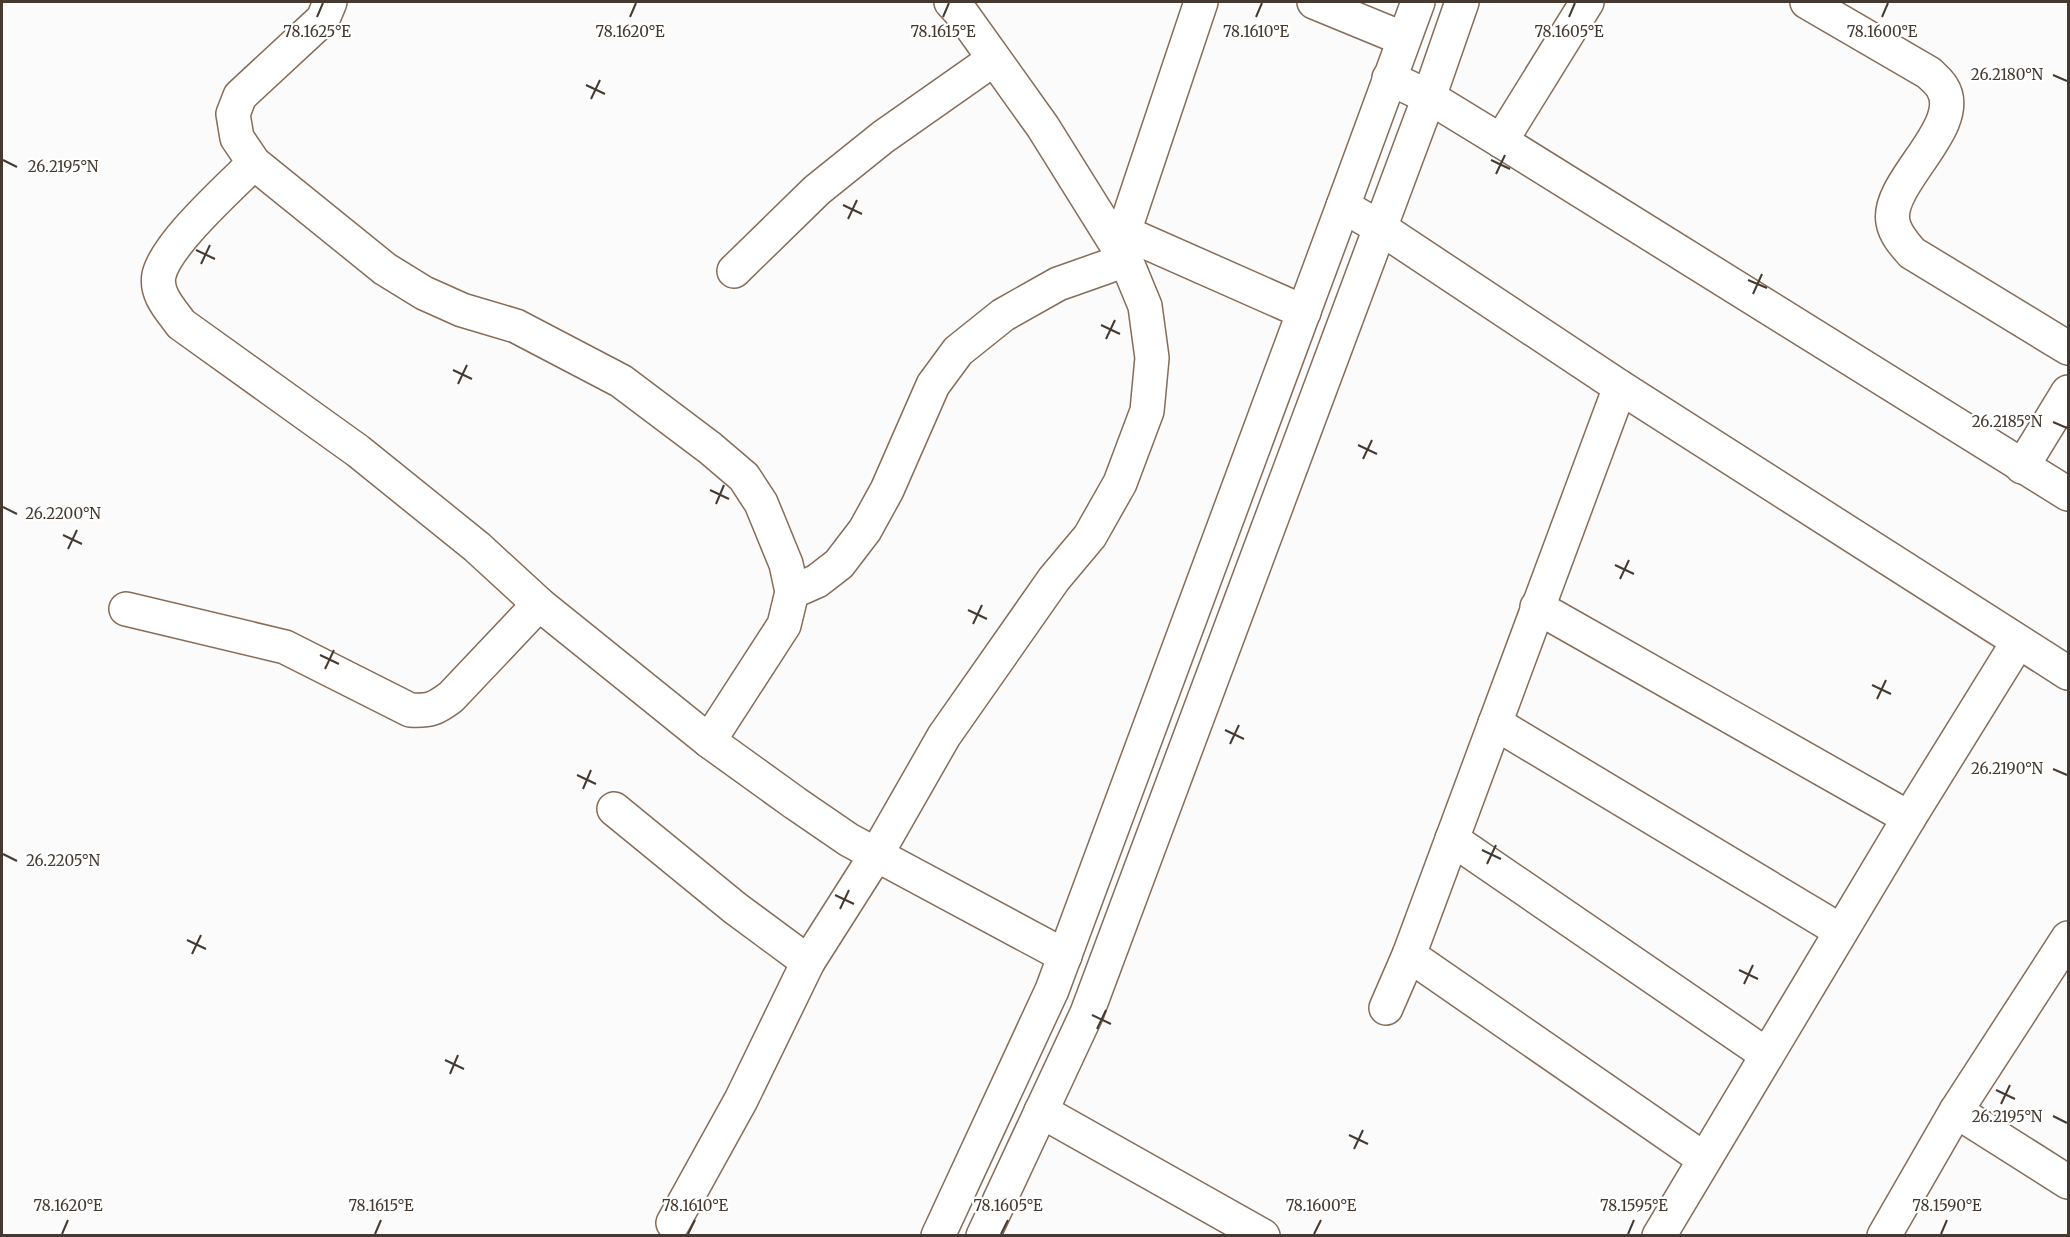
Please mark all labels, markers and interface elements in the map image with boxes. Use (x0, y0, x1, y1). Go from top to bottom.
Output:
text: 78.1625°E (283, 22, 351, 41)
text: 78.1620°E (596, 22, 665, 41)
text: 78.1615°E (911, 22, 976, 41)
text: 78.1610°E (1223, 22, 1289, 41)
text: 78.1605°E (1534, 22, 1604, 41)
text: 78.1600°E (1847, 22, 1918, 41)
text: 26.2180°N (1971, 65, 2044, 84)
text: 26.2195°N (28, 157, 99, 176)
text: 26.2185°N (1972, 412, 2043, 431)
text: 26.2200°N (25, 504, 101, 523)
text: 26.2190°N (1971, 759, 2043, 778)
text: 26.2205°N (26, 851, 100, 870)
text: 26.2195°N (1972, 1107, 2043, 1126)
text: 78.1620°E (34, 1196, 103, 1215)
text: 78.1615°E (349, 1196, 414, 1215)
text: 78.1610°E (662, 1196, 728, 1215)
text: 78.1605°E (973, 1196, 1043, 1215)
text: 78.1600°E (1286, 1196, 1357, 1215)
text: 78.1595°E (1600, 1196, 1668, 1215)
text: 78.1590°E (1912, 1196, 1982, 1215)

